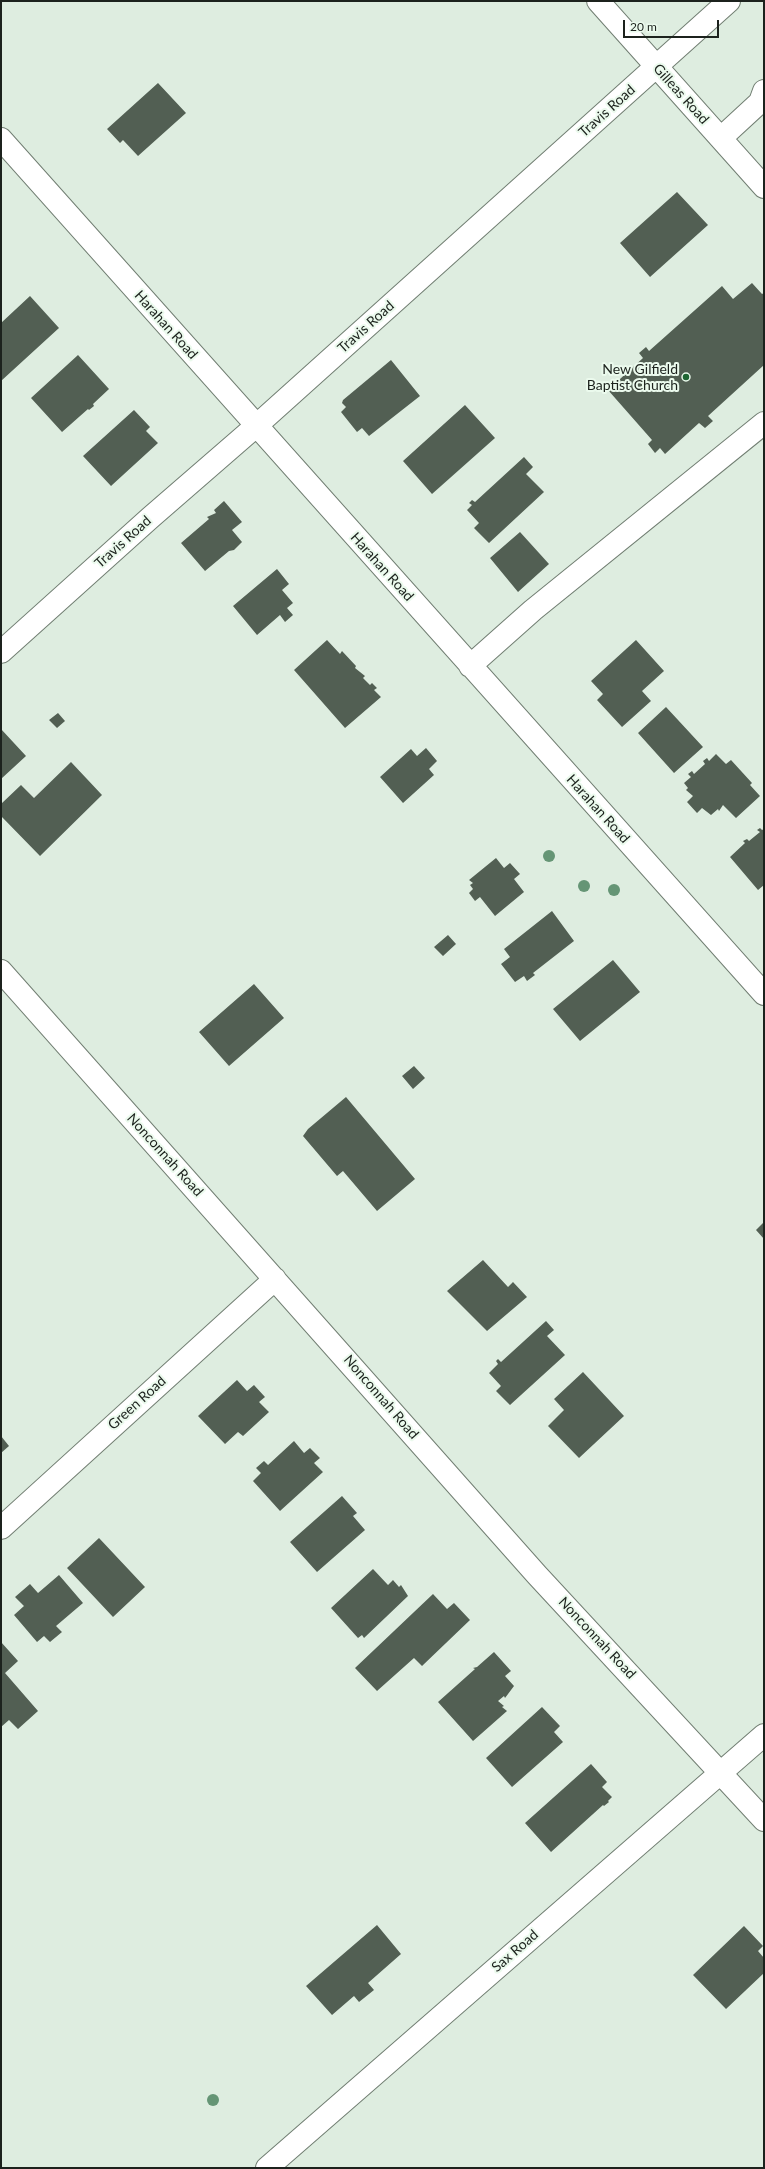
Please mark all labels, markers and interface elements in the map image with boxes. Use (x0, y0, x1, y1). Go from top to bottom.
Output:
scale bar (625, 12, 721, 38)
text: 20 m (630, 19, 657, 34)
street label: Gilleas Road (650, 60, 712, 128)
street label: Travis Road (575, 81, 639, 141)
street label: Harahan Road (131, 287, 201, 363)
street label: Travis Road (334, 297, 398, 357)
place label: New Gilfield Baptist Church (587, 361, 678, 394)
marker: New Gilfield Baptist Church (681, 372, 691, 382)
street label: Travis Road (91, 512, 155, 572)
street label: Harahan Road (347, 529, 417, 605)
street label: Harahan Road (563, 771, 633, 847)
street label: Nonconnah Road (123, 1110, 207, 1200)
street label: Nonconnah Road (340, 1352, 422, 1442)
street label: Green Road (105, 1373, 169, 1433)
street label: Nonconnah Road (555, 1594, 639, 1682)
street label: Sax Road (488, 1926, 542, 1976)

